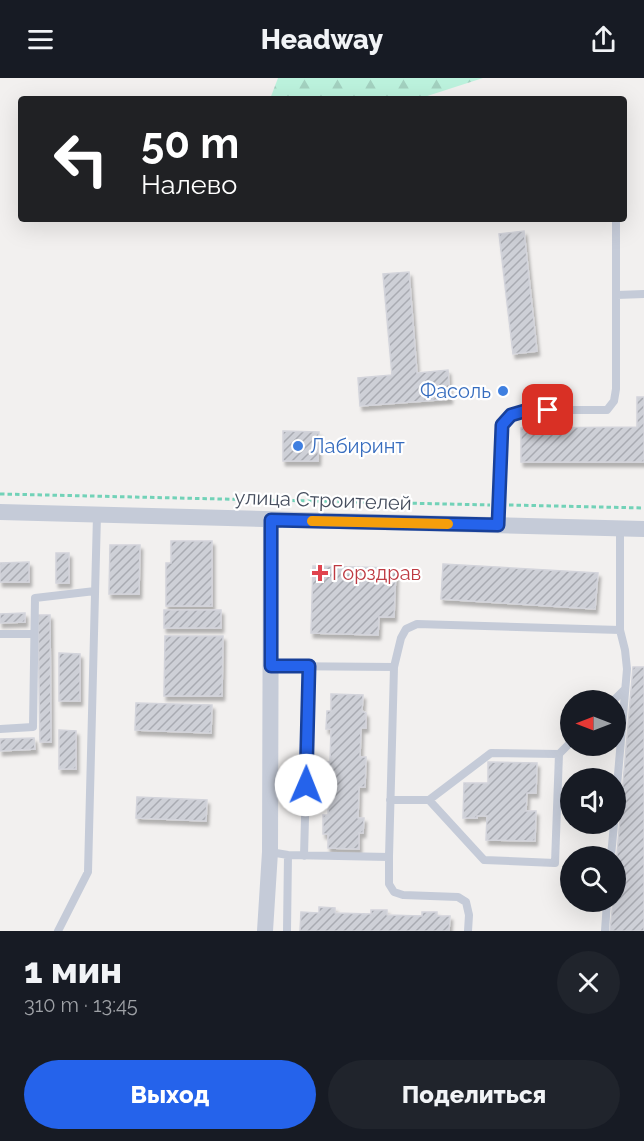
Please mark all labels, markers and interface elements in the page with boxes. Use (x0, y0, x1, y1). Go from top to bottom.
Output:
icon: menu (24, 23, 57, 56)
icon: share (587, 23, 620, 56)
text: Headway (261, 24, 383, 55)
text: 50 m (141, 119, 239, 168)
icon: left (42, 120, 120, 198)
text: Налево (141, 169, 237, 200)
place label: Фасоль (420, 379, 491, 403)
marker: Фасоль (496, 384, 510, 398)
pin (522, 384, 573, 435)
icon: arrive (531, 393, 564, 426)
place label: Лабиринт (310, 434, 405, 458)
marker: Лабиринт (291, 439, 305, 453)
street label: улица Строителей (234, 485, 412, 515)
place label: Горздрав (332, 561, 421, 585)
marker: Горздрав (313, 566, 327, 580)
north arrow (560, 690, 626, 756)
map controls (560, 690, 626, 912)
position arrow (274, 753, 338, 817)
button: sound (560, 768, 626, 834)
button: search (560, 846, 626, 912)
text: 1 мин (24, 949, 122, 991)
button: close (557, 951, 620, 1014)
text: 310 m · 13:45 (24, 993, 138, 1017)
button: Выход (24, 1060, 316, 1129)
button: Поделиться (328, 1060, 620, 1129)

